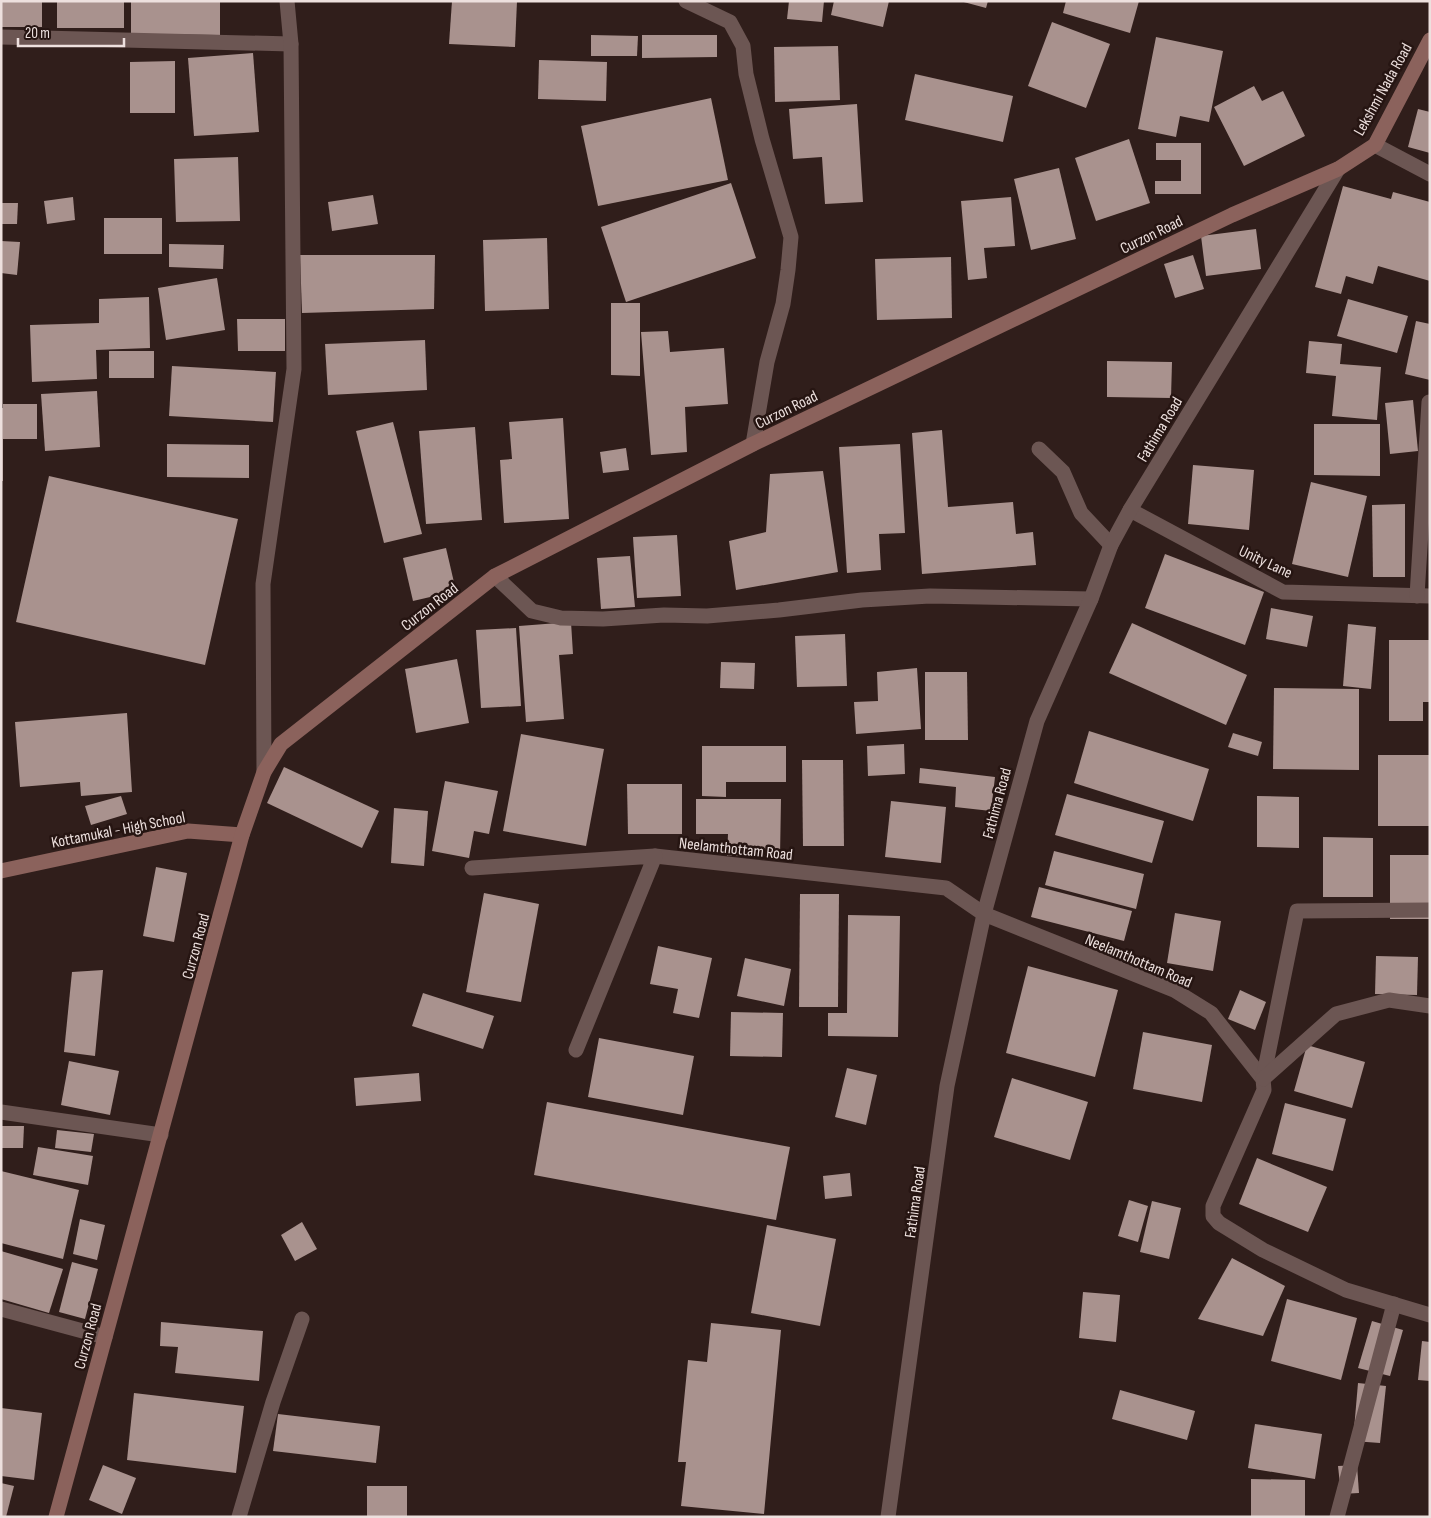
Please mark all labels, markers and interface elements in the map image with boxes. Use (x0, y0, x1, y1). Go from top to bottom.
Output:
scale bar (18, 15, 124, 47)
text: 20 m (25, 24, 50, 43)
street label: Lekshmi Nada Road (1350, 40, 1417, 139)
street label: Curzon Road (1117, 212, 1186, 259)
street label: Curzon Road (752, 387, 821, 434)
street label: Fathima Road (1134, 394, 1187, 466)
street label: Unity Lane (1236, 542, 1295, 583)
street label: Curzon Road (398, 579, 462, 635)
street label: Fathima Road (979, 766, 1016, 841)
street label: Kottamukal - High School (50, 808, 187, 853)
street label: Neelamthottam Road (678, 834, 794, 865)
street label: Curzon Road (179, 911, 214, 981)
street label: Neelamthottam Road (1082, 930, 1195, 992)
street label: Fathima Road (901, 1165, 930, 1239)
street label: Curzon Road (71, 1301, 106, 1371)

